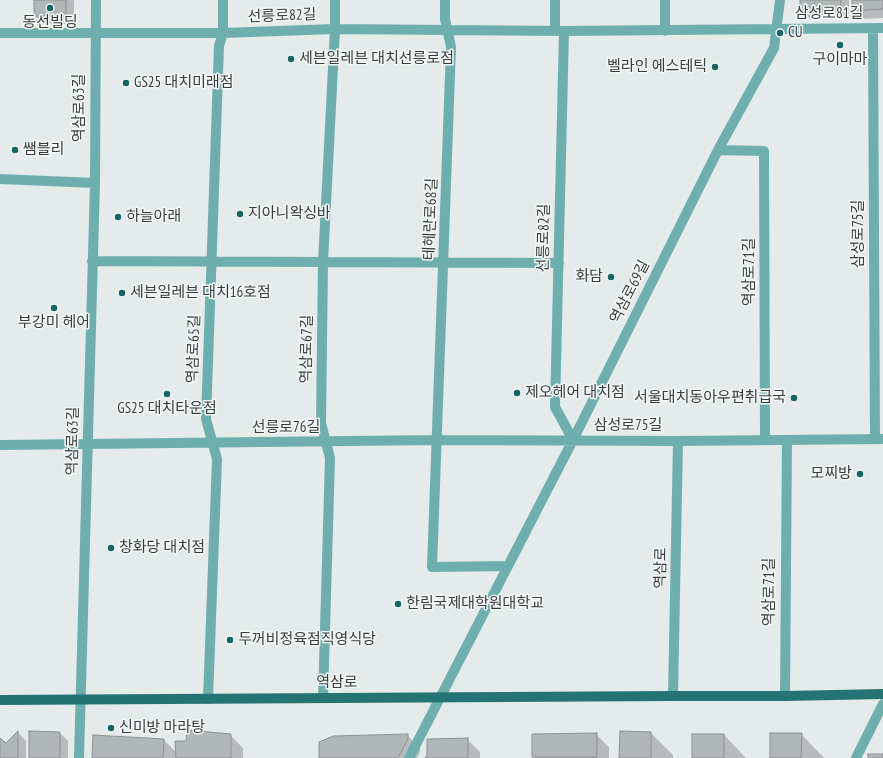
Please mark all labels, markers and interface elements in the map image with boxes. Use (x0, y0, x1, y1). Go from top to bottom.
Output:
marker: 동선빌딩 (45, 3, 55, 13)
street label: 삼성로81길 (795, 5, 863, 23)
street label: 선릉로82길 (247, 6, 317, 26)
place label: 동선빌딩 (22, 14, 78, 32)
place label: CU (788, 24, 803, 42)
marker: CU (775, 28, 785, 38)
marker: 구이마마 (835, 40, 845, 50)
place label: 세븐일레븐 대치선릉로점 (299, 50, 454, 68)
place label: 구이마마 (812, 51, 868, 69)
marker: 세븐일레븐 대치선릉로점 (286, 54, 296, 64)
place label: 벨라인 에스테틱 (607, 58, 707, 76)
marker: 벨라인 에스테틱 (710, 62, 720, 72)
street label: 역삼로63길 (71, 74, 89, 142)
place label: GS25 대치미래점 (134, 74, 233, 92)
marker: GS25 대치미래점 (121, 78, 131, 88)
place label: 쌤블리 (23, 141, 64, 159)
marker: 쌤블리 (10, 145, 20, 155)
street label: 테헤란로68길 (421, 177, 441, 261)
street label: 삼성로75길 (850, 200, 868, 268)
street label: 선릉로82길 (534, 203, 554, 273)
place label: 지아니왁싱바 (248, 205, 331, 223)
place label: 하늘아래 (126, 208, 181, 226)
marker: 지아니왁싱바 (235, 209, 245, 219)
marker: 하늘아래 (113, 212, 123, 222)
street label: 역삼로71길 (741, 238, 759, 306)
street label: 역삼로69길 (606, 257, 654, 327)
place label: 화담 (575, 268, 603, 286)
marker: 화담 (606, 272, 616, 282)
place label: 세븐일레븐 대치16호점 (130, 284, 271, 302)
marker: 세븐일레븐 대치16호점 (117, 288, 127, 298)
marker: 부강미 헤어 (49, 303, 59, 313)
place label: 부강미 헤어 (18, 314, 90, 332)
street label: 역삼로65길 (184, 314, 204, 384)
street label: 역삼로67길 (297, 314, 317, 384)
place label: 제오헤어 대치점 (525, 384, 625, 402)
marker: 제오헤어 대치점 (512, 388, 522, 398)
marker: GS25 대치타운점 (162, 389, 172, 399)
place label: 서울대치동아우편취급국 (634, 389, 786, 407)
marker: 서울대치동아우편취급국 (789, 393, 799, 403)
place label: GS25 대치타운점 (117, 400, 217, 418)
street label: 역삼로63길 (63, 406, 83, 476)
street label: 삼성로75길 (594, 417, 662, 435)
street label: 선릉로76길 (252, 419, 320, 437)
place label: 모찌방 (811, 465, 852, 483)
marker: 모찌방 (855, 469, 865, 479)
place label: 창화당 대치점 (119, 539, 205, 557)
marker: 창화당 대치점 (106, 543, 116, 553)
street label: 역삼로 (652, 547, 670, 589)
street label: 역삼로71길 (761, 558, 779, 626)
place label: 한림국제대학원대학교 (406, 595, 544, 613)
marker: 한림국제대학원대학교 (393, 599, 403, 609)
place label: 두꺼비정육점직영식당 (238, 631, 376, 649)
marker: 두꺼비정육점직영식당 (225, 635, 235, 645)
street label: 역삼로 (316, 674, 358, 692)
place label: 신미방 마라탕 (119, 719, 205, 737)
marker: 신미방 마라탕 (106, 723, 116, 733)

